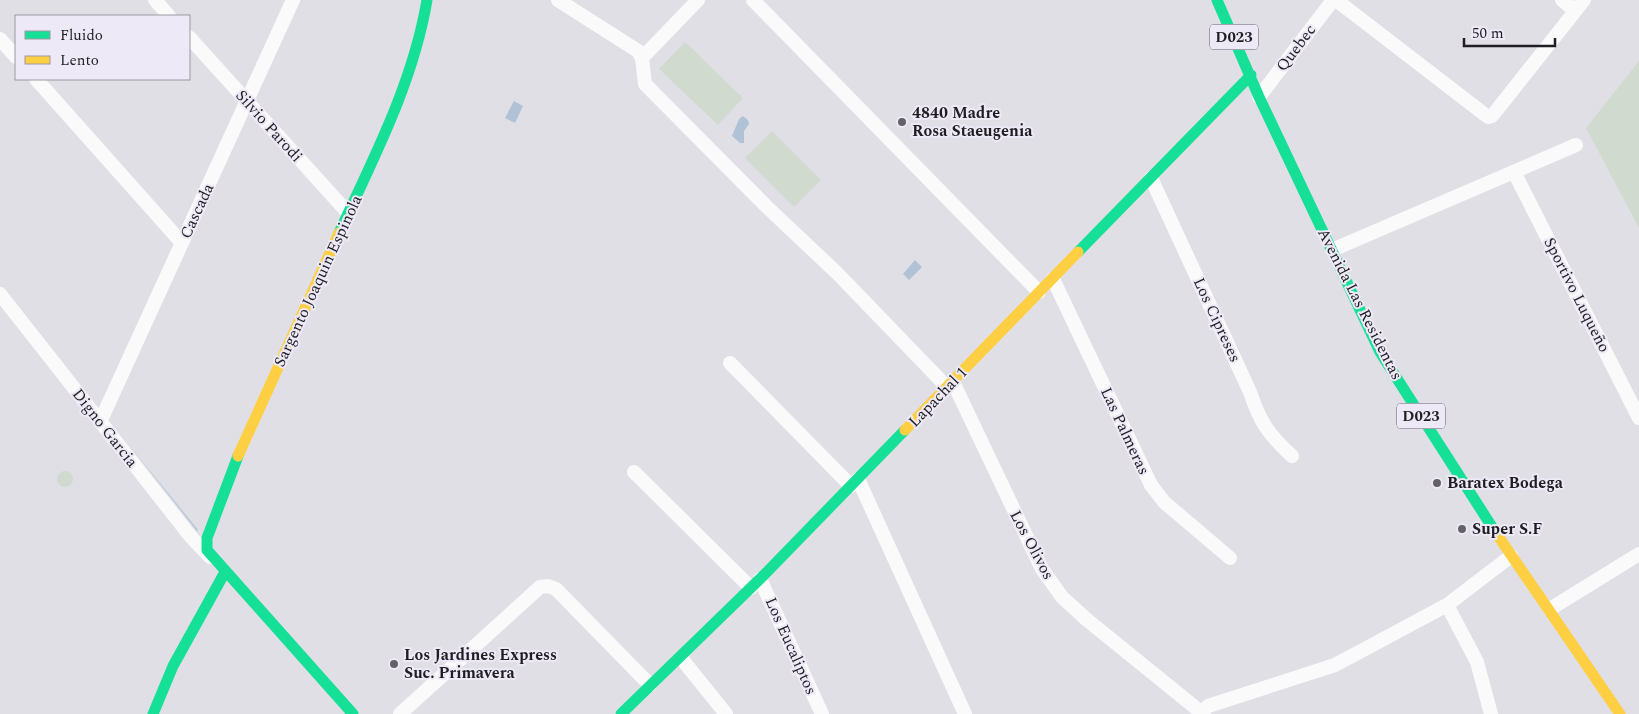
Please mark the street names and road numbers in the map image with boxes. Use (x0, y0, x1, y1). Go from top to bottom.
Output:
street label: Quebec (1270, 19, 1322, 77)
road number: D023 (1210, 24, 1258, 50)
street label: Silvio Parodi (230, 84, 308, 168)
street label: Cascada (174, 179, 220, 243)
street label: Sargento Joaquin Espinola (267, 191, 369, 371)
street label: Avenida Las Residentas (1311, 224, 1409, 384)
street label: Sportivo Luqueño (1538, 233, 1616, 357)
street label: Los Cipreses (1187, 274, 1247, 366)
street label: Lapachal 1 (903, 361, 973, 433)
street label: Digno Garcia (66, 383, 144, 473)
street label: Las Palmeras (1094, 383, 1156, 479)
road number: D023 (1397, 404, 1445, 428)
street label: Los Olivos (1004, 506, 1060, 584)
street label: Los Eucaliptos (759, 593, 823, 699)

